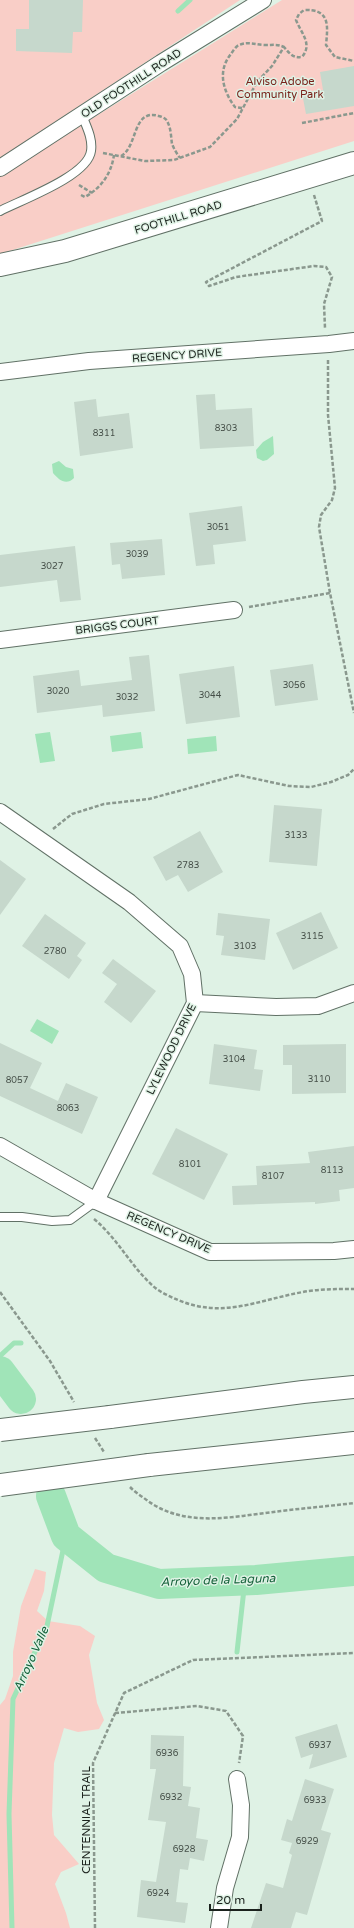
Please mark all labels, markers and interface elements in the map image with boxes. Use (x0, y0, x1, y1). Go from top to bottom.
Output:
street label: OLD FOOTHILL ROAD (79, 46, 184, 121)
park label: Alviso Adobe Community Park (237, 75, 323, 101)
street label: FOOTHILL ROAD (133, 198, 223, 237)
street label: REGENCY DRIVE (132, 346, 223, 365)
house number: 8303 (215, 423, 237, 434)
house number: 8311 (93, 428, 115, 439)
house number: 3051 (207, 522, 229, 533)
house number: 3039 (126, 549, 149, 560)
house number: 3027 (41, 561, 64, 572)
street label: BRIGGS COURT (75, 614, 160, 637)
house number: 3056 (283, 680, 306, 691)
house number: 3020 (47, 686, 70, 697)
house number: 3044 (199, 690, 222, 701)
house number: 3032 (116, 692, 138, 703)
house number: 3133 (285, 830, 307, 841)
house number: 2783 (177, 860, 199, 871)
house number: 3115 (301, 931, 324, 942)
house number: 3103 (234, 941, 256, 952)
house number: 2780 (44, 946, 67, 957)
street label: LYLEWOOD DRIVE (144, 1002, 199, 1097)
house number: 3104 (223, 1054, 246, 1065)
house number: 3110 (308, 1074, 331, 1085)
house number: 8057 (6, 1075, 29, 1086)
house number: 8063 (57, 1103, 79, 1114)
house number: 8101 (179, 1159, 201, 1170)
house number: 8113 (321, 1165, 343, 1176)
house number: 8107 (262, 1171, 285, 1182)
street label: REGENCY DRIVE (125, 1209, 213, 1256)
water label: Arroyo de la Laguna (160, 1571, 276, 1589)
water label: Arroyo Valle (11, 1624, 52, 1693)
house number: 6937 (309, 1740, 332, 1751)
house number: 6936 (156, 1748, 179, 1759)
street label: CENTENNIAL TRAIL (80, 1766, 93, 1874)
house number: 6932 (160, 1792, 182, 1803)
house number: 6933 (304, 1795, 326, 1806)
house number: 6929 (296, 1836, 319, 1847)
house number: 6928 (173, 1844, 196, 1855)
scale bar (210, 1886, 261, 1912)
house number: 6924 (147, 1888, 170, 1899)
text: 20 m (216, 1893, 245, 1907)

